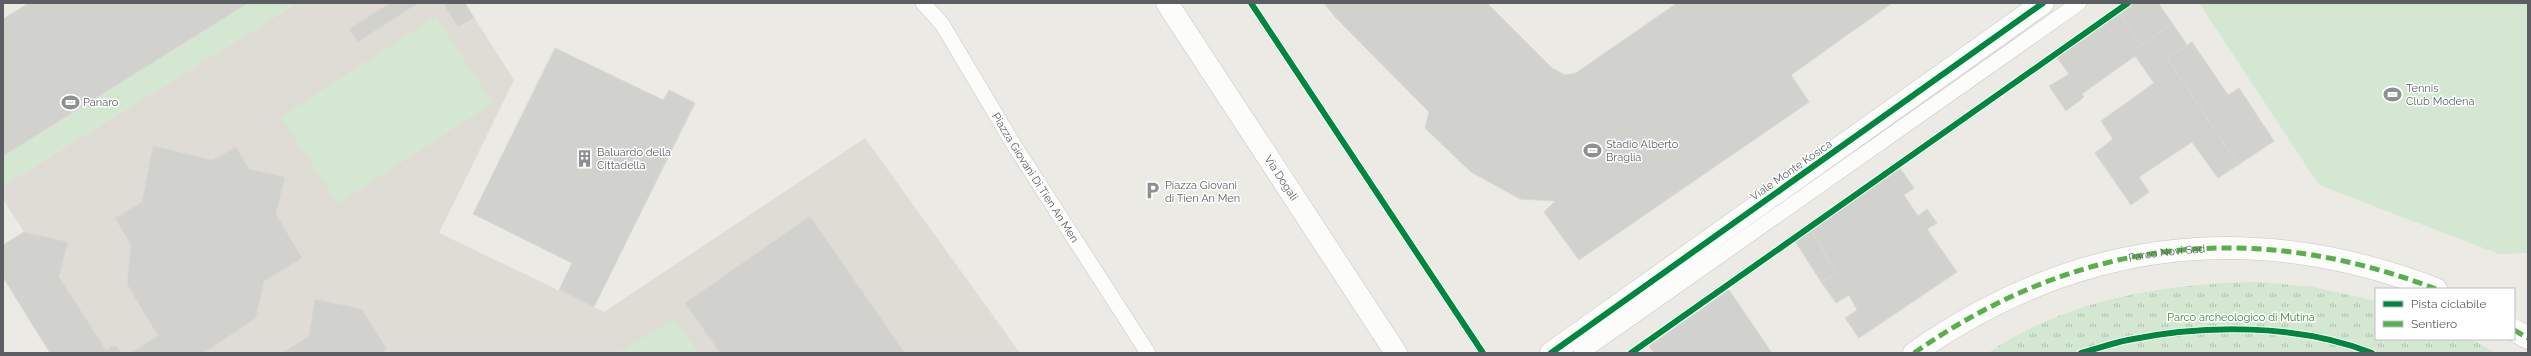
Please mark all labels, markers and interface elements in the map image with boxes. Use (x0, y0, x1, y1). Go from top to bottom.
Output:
place label: Tennis Club Modena (2406, 82, 2474, 108)
sports icon: Tennis Club Modena (2383, 84, 2403, 104)
sports icon: Panaro (60, 92, 80, 112)
place label: Panaro (83, 96, 119, 109)
street label: Piazza Giovani Di Tien An Men (989, 110, 1081, 245)
street label: Viale Monte Kosica (1748, 137, 1835, 203)
place label: Stadio Alberto Braglia (1606, 138, 1679, 164)
sports icon: Stadio Alberto Braglia (1583, 140, 1603, 160)
place label: Baluardo della Cittadella (597, 146, 671, 172)
building icon: Baluardo della Cittadella (574, 148, 594, 168)
street label: Via Dogali (1262, 153, 1301, 203)
place label: Piazza Giovani di Tien An Men (1165, 179, 1240, 205)
parking icon: Piazza Giovani di Tien An Men (1142, 181, 1162, 201)
street label: Parco Novi Sad (2127, 242, 2206, 265)
legend (2375, 288, 2515, 340)
text: Pista ciclabile (2411, 297, 2486, 311)
park label: Parco archeologico di Mutina (2167, 311, 2315, 324)
text: Sentiero (2411, 317, 2457, 331)

